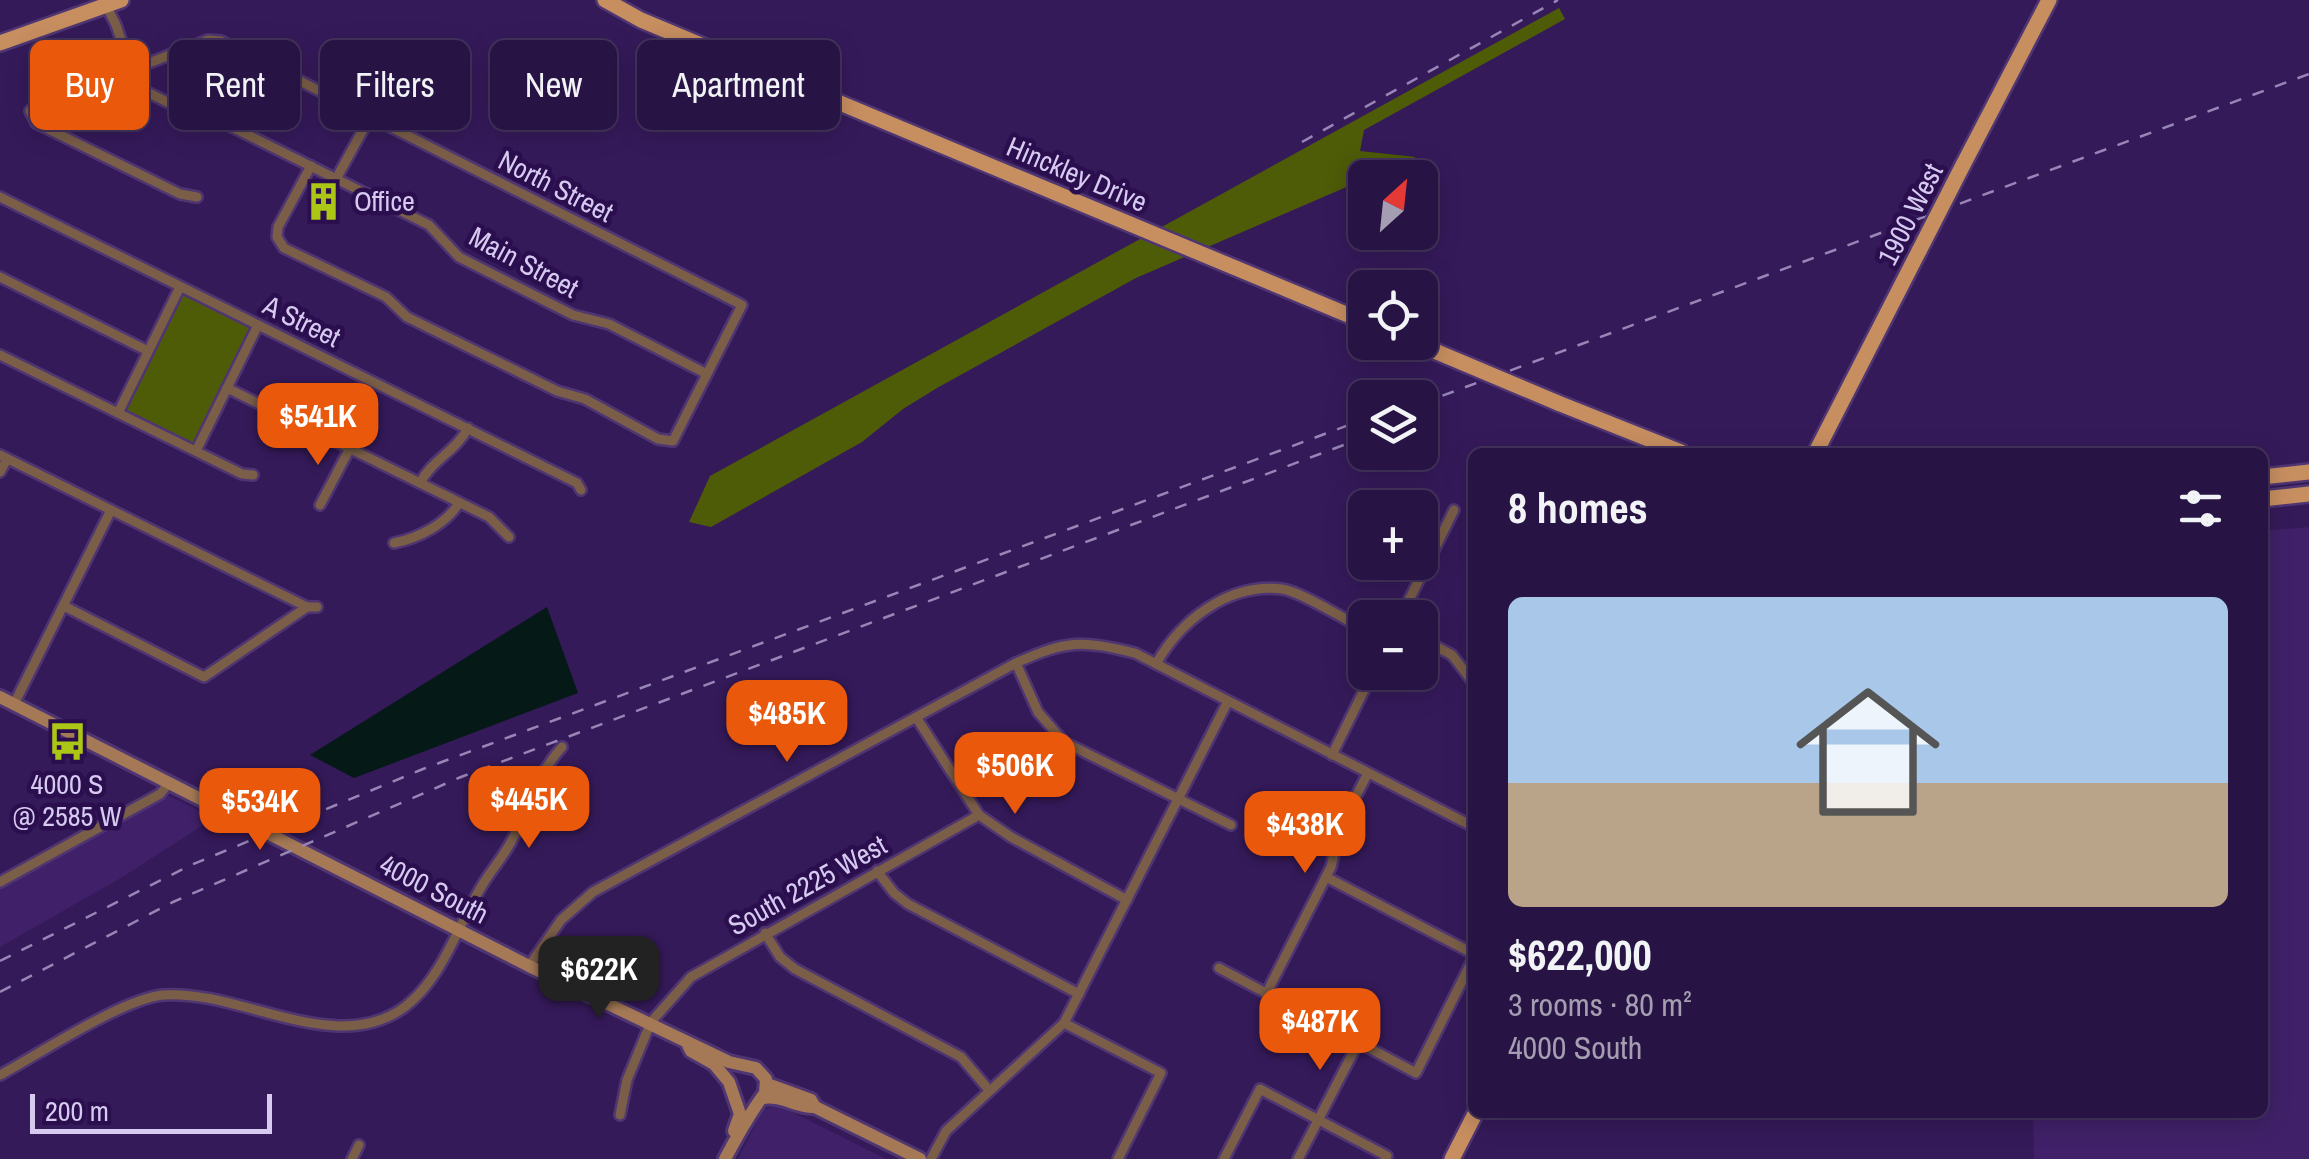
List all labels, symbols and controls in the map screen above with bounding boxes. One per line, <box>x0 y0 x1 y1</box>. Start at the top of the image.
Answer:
chip: Buy <box>30 40 149 130</box>
chip: Rent <box>169 40 300 130</box>
chip: Filters <box>320 40 470 130</box>
chip: New <box>490 40 617 130</box>
chip: Apartment <box>637 40 840 130</box>
street label: Hinckley Drive <box>1001 127 1153 221</box>
street label: North Street <box>492 141 620 231</box>
street label: 1900 West <box>1868 157 1952 271</box>
north arrow <box>1348 160 1438 250</box>
map controls <box>1348 160 1438 690</box>
building icon: Office <box>303 180 345 222</box>
place label: Office <box>354 182 415 220</box>
street label: Main Street <box>463 217 585 307</box>
button: locate <box>1348 270 1438 360</box>
street label: A Street <box>256 286 347 356</box>
button: layers <box>1348 380 1438 470</box>
pin: $541K <box>248 383 388 468</box>
text: $541K <box>279 394 357 437</box>
text: 8 homes <box>1508 480 1648 536</box>
icon: filters <box>2173 481 2228 536</box>
button: + <box>1348 490 1438 580</box>
button: − <box>1348 600 1438 690</box>
icon: home <box>1778 662 1958 842</box>
pin: $485K <box>717 680 857 765</box>
text: $485K <box>748 691 826 734</box>
bus stop icon: 4000 S @ 2585 W <box>46 721 88 763</box>
pin: $506K <box>945 732 1085 817</box>
text: $506K <box>976 743 1054 786</box>
place label: 4000 S @ 2585 W <box>13 765 122 835</box>
pin: $445K <box>459 766 599 851</box>
pin: $534K <box>190 768 330 853</box>
text: $445K <box>490 777 568 820</box>
text: $534K <box>221 779 299 822</box>
pin: $438K <box>1235 791 1375 876</box>
text: $438K <box>1266 802 1344 845</box>
street label: South 2225 West <box>721 826 893 944</box>
street label: 4000 South <box>373 845 495 933</box>
text: $622,000 <box>1508 927 1652 983</box>
pin: $622K <box>529 936 669 1021</box>
text: $622K <box>560 947 638 990</box>
text: 3 rooms · 80 m² <box>1508 983 1692 1026</box>
pin: $487K <box>1250 988 1390 1073</box>
text: $487K <box>1281 999 1359 1042</box>
text: 4000 South <box>1508 1026 1642 1069</box>
scale bar <box>30 1089 272 1134</box>
text: 200 m <box>45 1092 109 1130</box>

